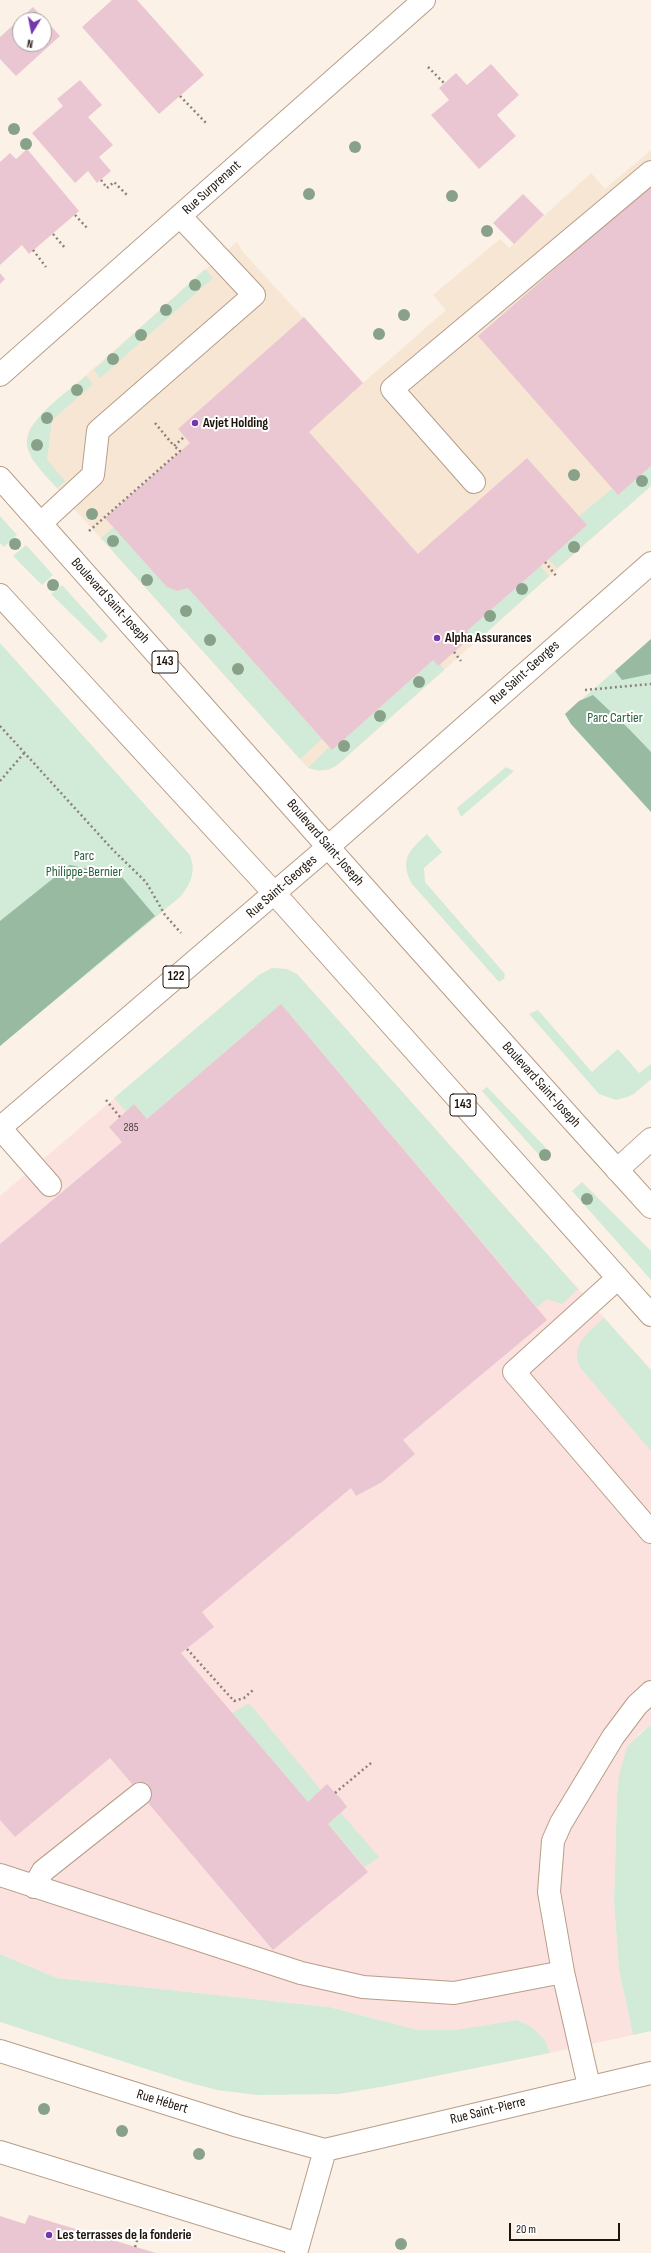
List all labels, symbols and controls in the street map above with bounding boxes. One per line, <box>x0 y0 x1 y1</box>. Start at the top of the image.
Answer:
north arrow <box>12 12 52 52</box>
text: N <box>26 36 34 50</box>
street label: Rue Surprenant <box>179 157 245 219</box>
place label: Avjet Holding <box>203 415 268 431</box>
marker: Avjet Holding <box>190 418 200 428</box>
street label: Boulevard Saint-Joseph <box>67 555 153 647</box>
place label: Alpha Assurances <box>445 630 532 646</box>
marker: Alpha Assurances <box>432 633 442 643</box>
street label: Rue Saint-Georges <box>487 637 563 709</box>
road number: 143 <box>152 651 178 673</box>
park label: Parc Cartier <box>587 710 643 726</box>
street label: Boulevard Saint-Joseph <box>283 796 367 890</box>
park label: Parc Philippe-Bernier <box>46 848 122 880</box>
street label: Rue Saint-Georges <box>243 852 321 922</box>
road number: 122 <box>163 966 189 988</box>
street label: Boulevard Saint-Joseph <box>498 1039 584 1131</box>
road number: 143 <box>450 1094 476 1116</box>
house number: 285 <box>123 1121 139 1135</box>
street label: Rue Hébert <box>134 2086 190 2118</box>
street label: Rue Saint-Pierre <box>448 2094 528 2128</box>
scale bar <box>511 2215 622 2241</box>
text: 20 m <box>516 2222 536 2237</box>
place label: Les terrasses de la fonderie <box>57 2227 192 2243</box>
marker: Les terrasses de la fonderie <box>44 2230 54 2240</box>

